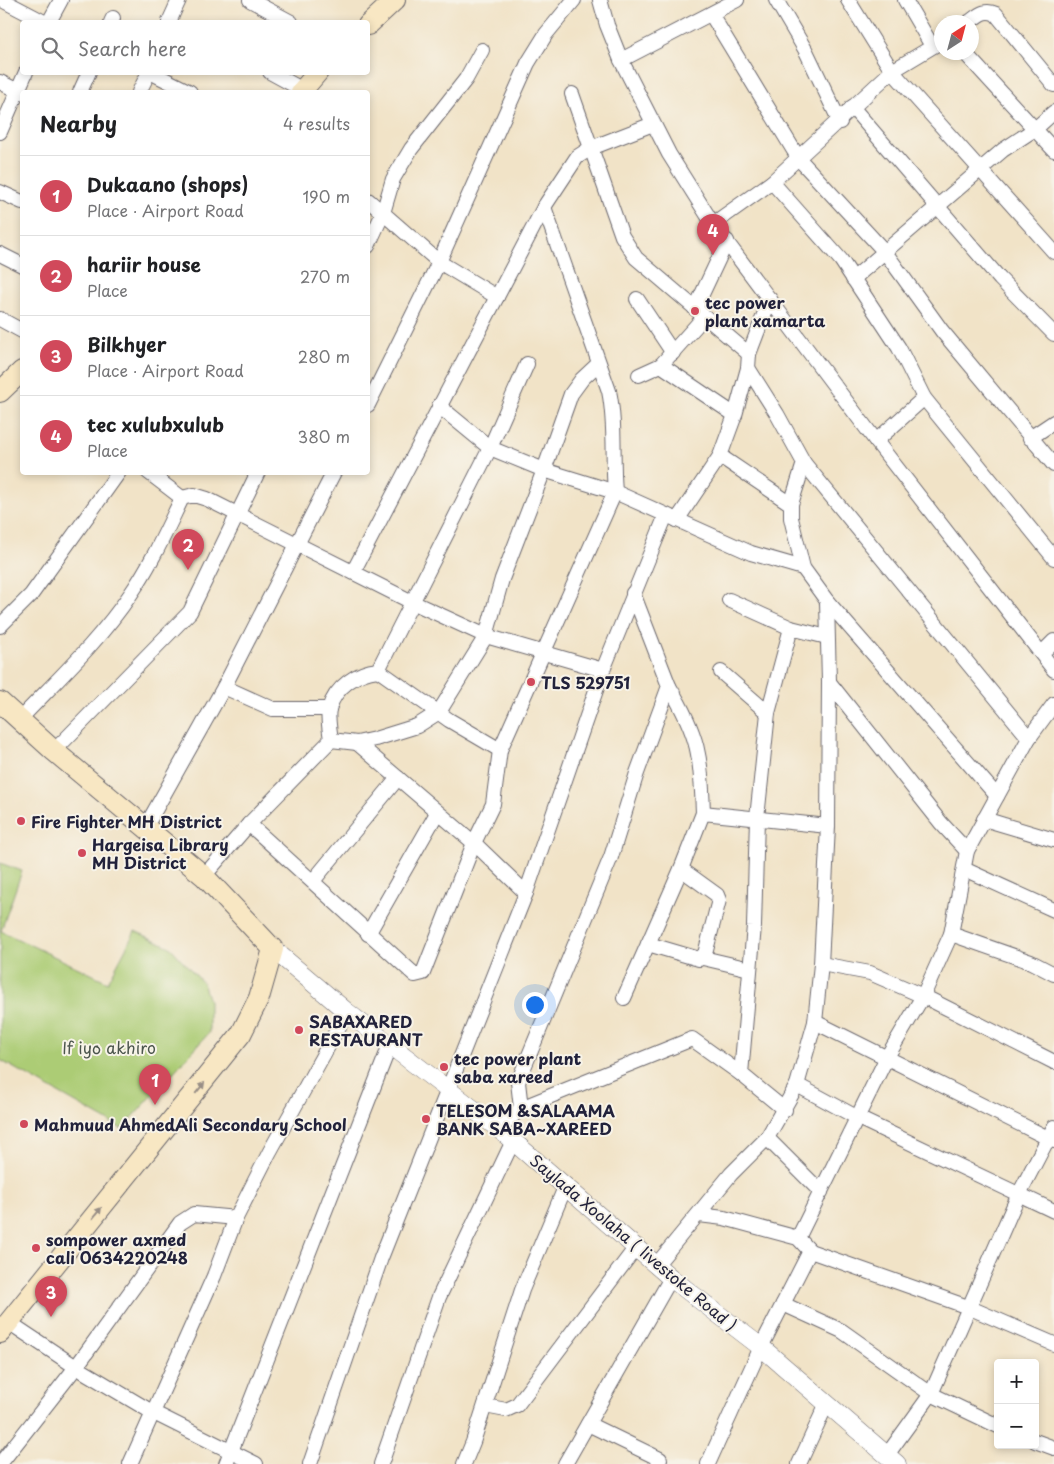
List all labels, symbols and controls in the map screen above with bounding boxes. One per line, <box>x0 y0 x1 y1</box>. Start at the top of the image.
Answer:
north arrow <box>934 15 979 60</box>
search box <box>20 20 370 75</box>
icon: search <box>38 34 66 62</box>
text: Search here <box>78 34 187 62</box>
text: Nearby <box>40 107 117 139</box>
text: 4 results <box>283 111 350 135</box>
text: Dukaano (shops) <box>87 170 248 198</box>
text: 1 <box>52 184 60 208</box>
text: 190 m <box>302 184 350 208</box>
text: Place · Airport Road <box>87 198 244 222</box>
pin: 4 <box>697 214 729 255</box>
text: hariir house <box>87 250 201 278</box>
text: 2 <box>50 264 62 288</box>
text: 270 m <box>300 264 350 288</box>
text: Place <box>87 278 128 302</box>
place label: tec power plant xamarta <box>705 290 825 332</box>
marker: tec power plant xamarta <box>689 305 701 317</box>
text: Bilkhyer <box>87 330 166 358</box>
text: 3 <box>51 344 61 368</box>
text: 280 m <box>298 344 350 368</box>
text: Place · Airport Road <box>87 358 244 382</box>
text: tec xulubxulub <box>87 410 224 438</box>
text: 4 <box>51 424 61 448</box>
text: 380 m <box>298 424 350 448</box>
text: Place <box>87 438 128 462</box>
pin: 2 <box>172 529 204 570</box>
place label: TLS 529751 <box>541 670 630 694</box>
marker: TLS 529751 <box>525 676 537 688</box>
place label: Fire Fighter MH District <box>31 809 223 833</box>
marker: Fire Fighter MH District <box>15 815 27 827</box>
place label: Hargeisa Library MH District <box>92 832 229 874</box>
marker: Hargeisa Library MH District <box>76 847 88 859</box>
your location <box>522 992 548 1018</box>
place label: SABAXARED RESTAURANT <box>309 1009 423 1051</box>
marker: SABAXARED RESTAURANT <box>293 1024 305 1036</box>
park label: If iyo akhiro <box>62 1035 156 1059</box>
place label: tec power plant saba xareed <box>454 1046 582 1088</box>
marker: tec power plant saba xareed <box>438 1061 450 1073</box>
pin: 1 <box>139 1064 171 1105</box>
one-way arrow <box>194 1081 205 1094</box>
place label: TELESOM &SALAAMA BANK SABA~XAREED <box>436 1098 616 1140</box>
place label: Mahmuud AhmedAli Secondary School <box>34 1112 347 1136</box>
marker: TELESOM &SALAAMA BANK SABA~XAREED <box>420 1113 432 1125</box>
marker: Mahmuud AhmedAli Secondary School <box>18 1118 30 1130</box>
street label: Saylada Xoolaha ( livestoke Road ) <box>525 1148 743 1336</box>
one-way arrow <box>91 1207 102 1220</box>
place label: sompower axmed cali 0634220248 <box>46 1227 188 1269</box>
marker: sompower axmed cali 0634220248 <box>30 1242 42 1254</box>
pin: 3 <box>35 1276 67 1317</box>
map controls <box>994 1359 1039 1449</box>
button: + <box>994 1359 1039 1404</box>
button: − <box>994 1404 1039 1449</box>

